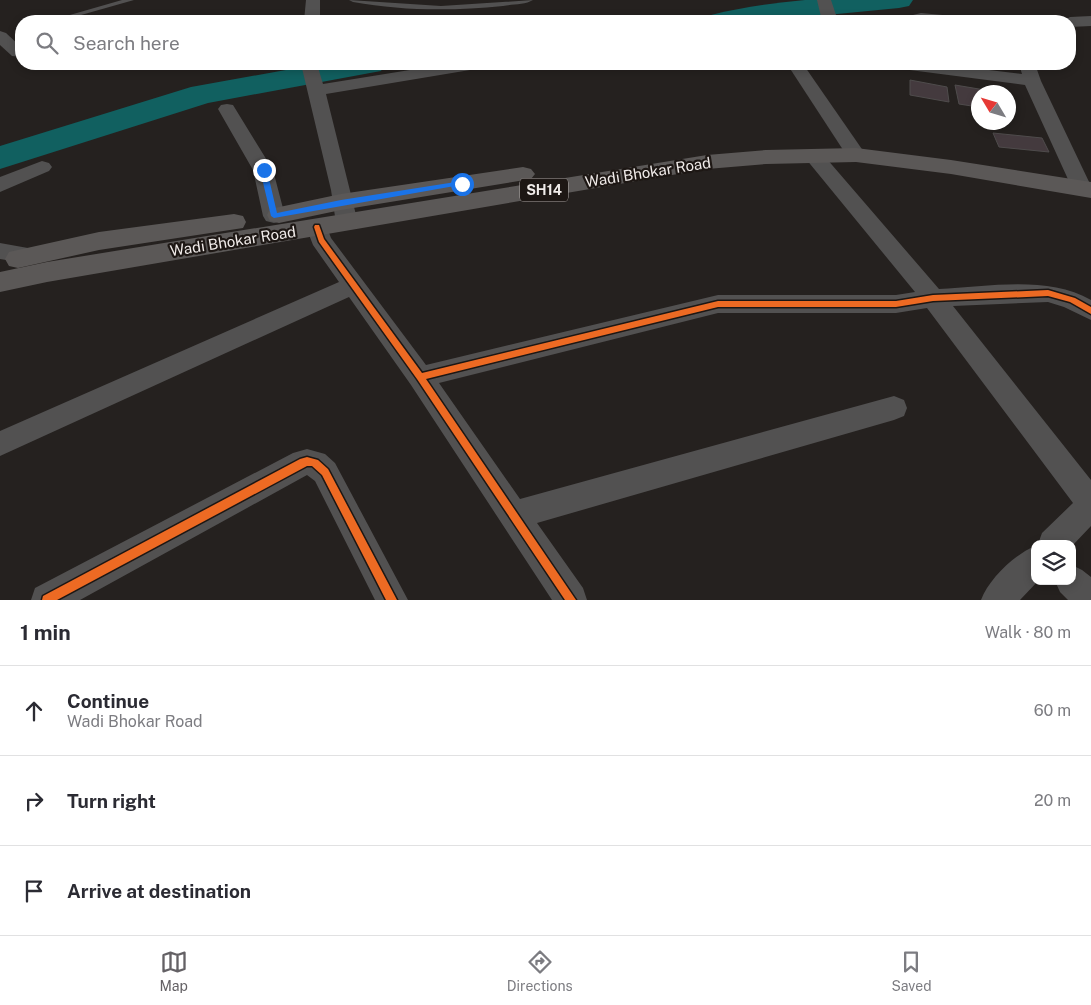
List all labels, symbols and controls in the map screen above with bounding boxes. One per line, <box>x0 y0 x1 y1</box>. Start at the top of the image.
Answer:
search box <box>15 15 1076 70</box>
icon: search <box>33 29 61 57</box>
text: Search here <box>73 32 180 54</box>
north arrow <box>971 85 1016 130</box>
street label: Wadi Bhokar Road <box>584 154 712 190</box>
route end <box>253 159 276 182</box>
route start <box>451 173 474 196</box>
road number: SH14 <box>520 178 568 202</box>
street label: Wadi Bhokar Road <box>169 223 297 259</box>
map controls <box>1031 540 1076 585</box>
button: layers <box>1031 540 1076 585</box>
text: 1 min <box>20 620 71 645</box>
text: Walk · 80 m <box>985 623 1071 642</box>
text: Continue <box>67 690 149 712</box>
icon: ahead <box>20 697 48 725</box>
text: 60 m <box>1034 701 1071 720</box>
text: Wadi Bhokar Road <box>67 712 203 731</box>
icon: right <box>20 787 48 815</box>
text: Turn right <box>67 790 156 812</box>
text: 20 m <box>1034 791 1071 810</box>
icon: arrive <box>20 877 48 905</box>
text: Arrive at destination <box>67 880 251 902</box>
tab: Map <box>159 948 188 994</box>
tab: Directions <box>507 948 573 994</box>
tab: Saved <box>891 948 932 994</box>

